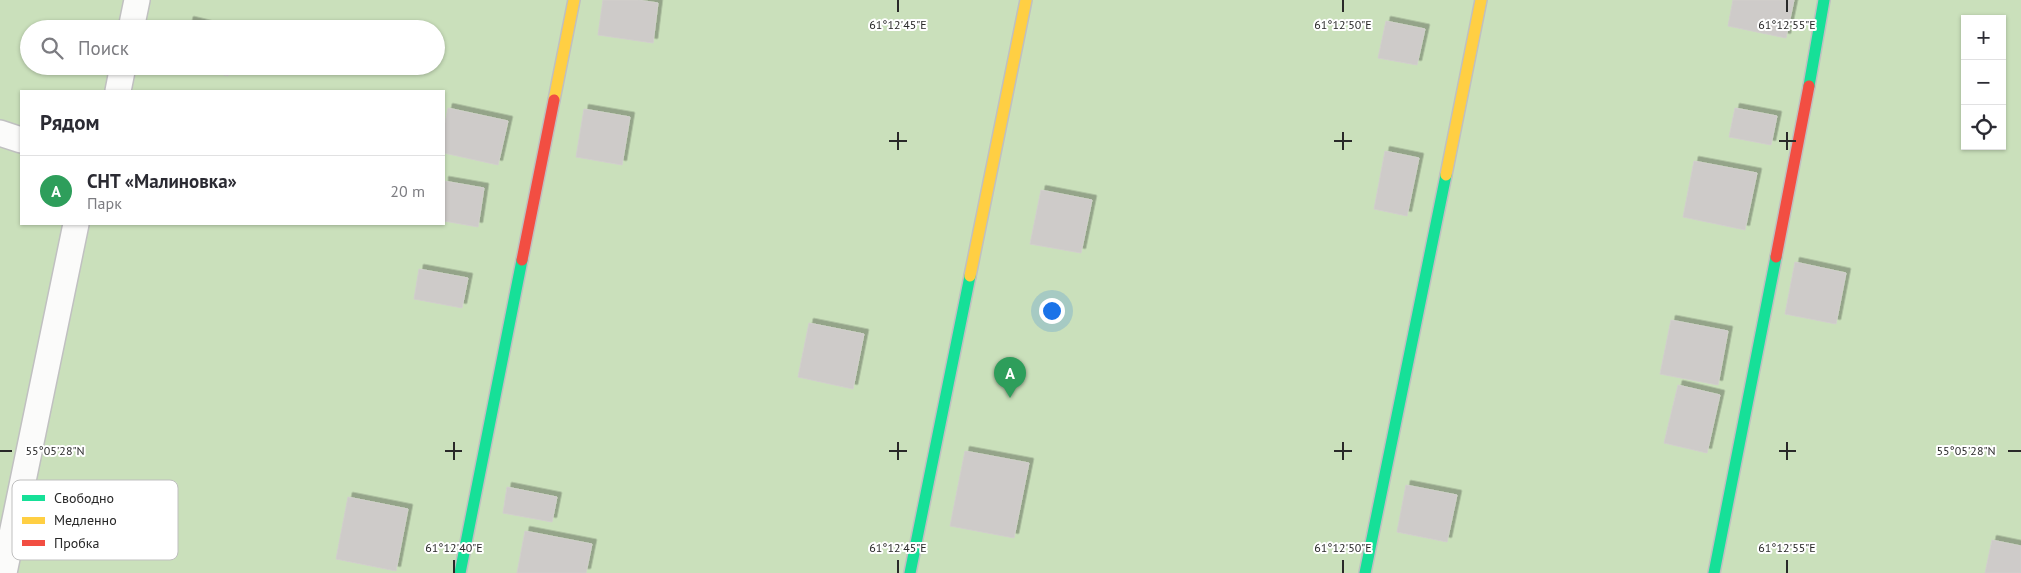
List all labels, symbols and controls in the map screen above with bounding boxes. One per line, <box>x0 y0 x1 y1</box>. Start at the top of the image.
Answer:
map controls <box>1961 15 2006 150</box>
button: + <box>1961 15 2006 60</box>
text: 61°12'45"E <box>869 17 927 32</box>
text: 61°12'50"E <box>1314 17 1372 32</box>
text: 61°12'55"E <box>1758 17 1816 32</box>
search box <box>20 20 445 75</box>
icon: search <box>38 34 66 62</box>
text: Поиск <box>78 36 129 60</box>
button: − <box>1961 60 2006 105</box>
button: locate <box>1961 105 2006 150</box>
text: Рядом <box>40 109 99 136</box>
text: СНТ «Малиновка» <box>87 169 237 193</box>
text: A <box>51 181 61 201</box>
text: 20 m <box>390 181 425 201</box>
text: Парк <box>87 193 122 213</box>
your location <box>1039 298 1065 324</box>
pin: A <box>994 357 1026 398</box>
text: 55°05'28"N <box>25 443 85 458</box>
text: 55°05'28"N <box>1936 443 1996 458</box>
legend <box>12 480 178 560</box>
text: Свободно <box>54 489 114 507</box>
text: Медленно <box>54 511 117 529</box>
text: Пробка <box>54 534 99 552</box>
text: 61°12'40"E <box>425 540 483 555</box>
text: 61°12'45"E <box>869 540 927 555</box>
text: 61°12'50"E <box>1314 540 1372 555</box>
text: 61°12'55"E <box>1758 540 1816 555</box>

